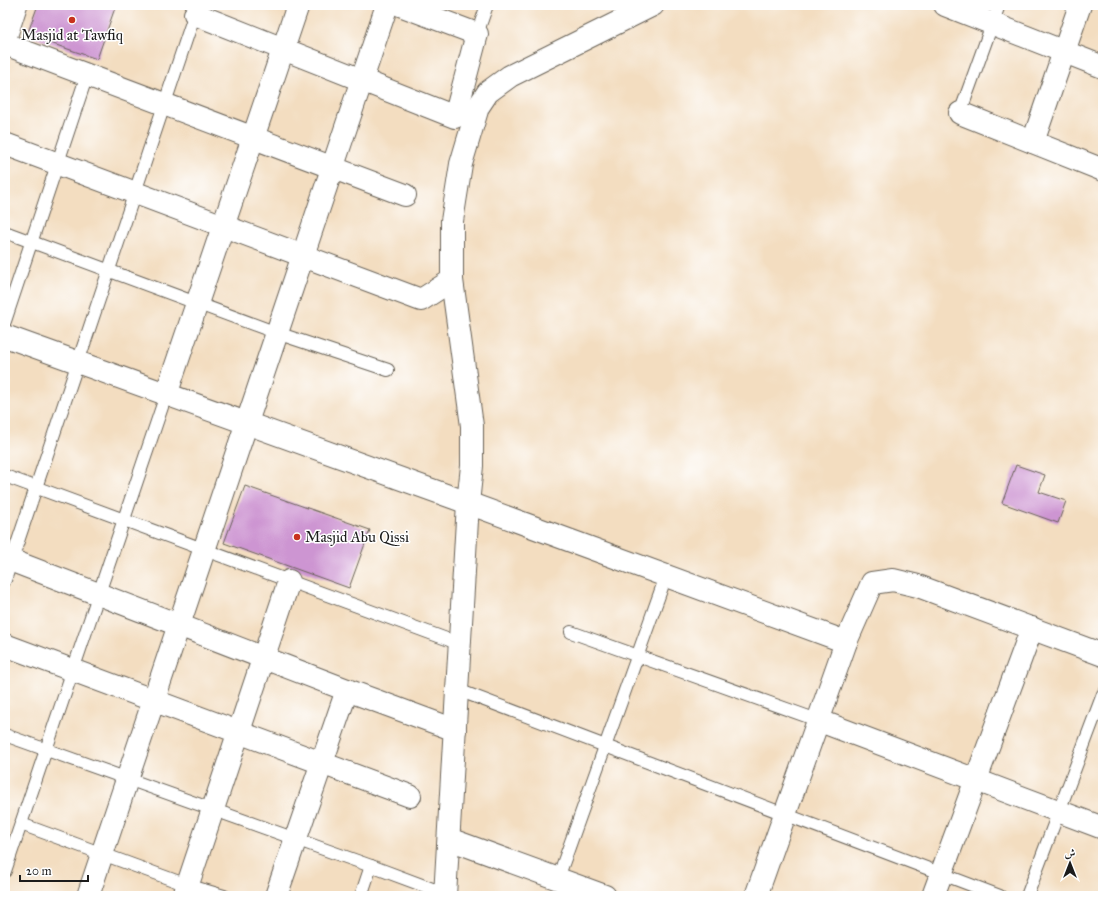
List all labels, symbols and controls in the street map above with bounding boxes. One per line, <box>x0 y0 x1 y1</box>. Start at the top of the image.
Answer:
marker: Masjid at Tawfiq <box>67 15 77 25</box>
place label: Masjid at Tawfiq <box>21 26 124 45</box>
place label: Masjid Abu Qissi <box>305 528 409 546</box>
marker: Masjid Abu Qissi <box>292 532 302 542</box>
north arrow <box>1050 843 1090 883</box>
text: ش <box>1065 847 1076 860</box>
scale bar <box>20 857 88 883</box>
text: 20 m <box>26 864 52 878</box>

